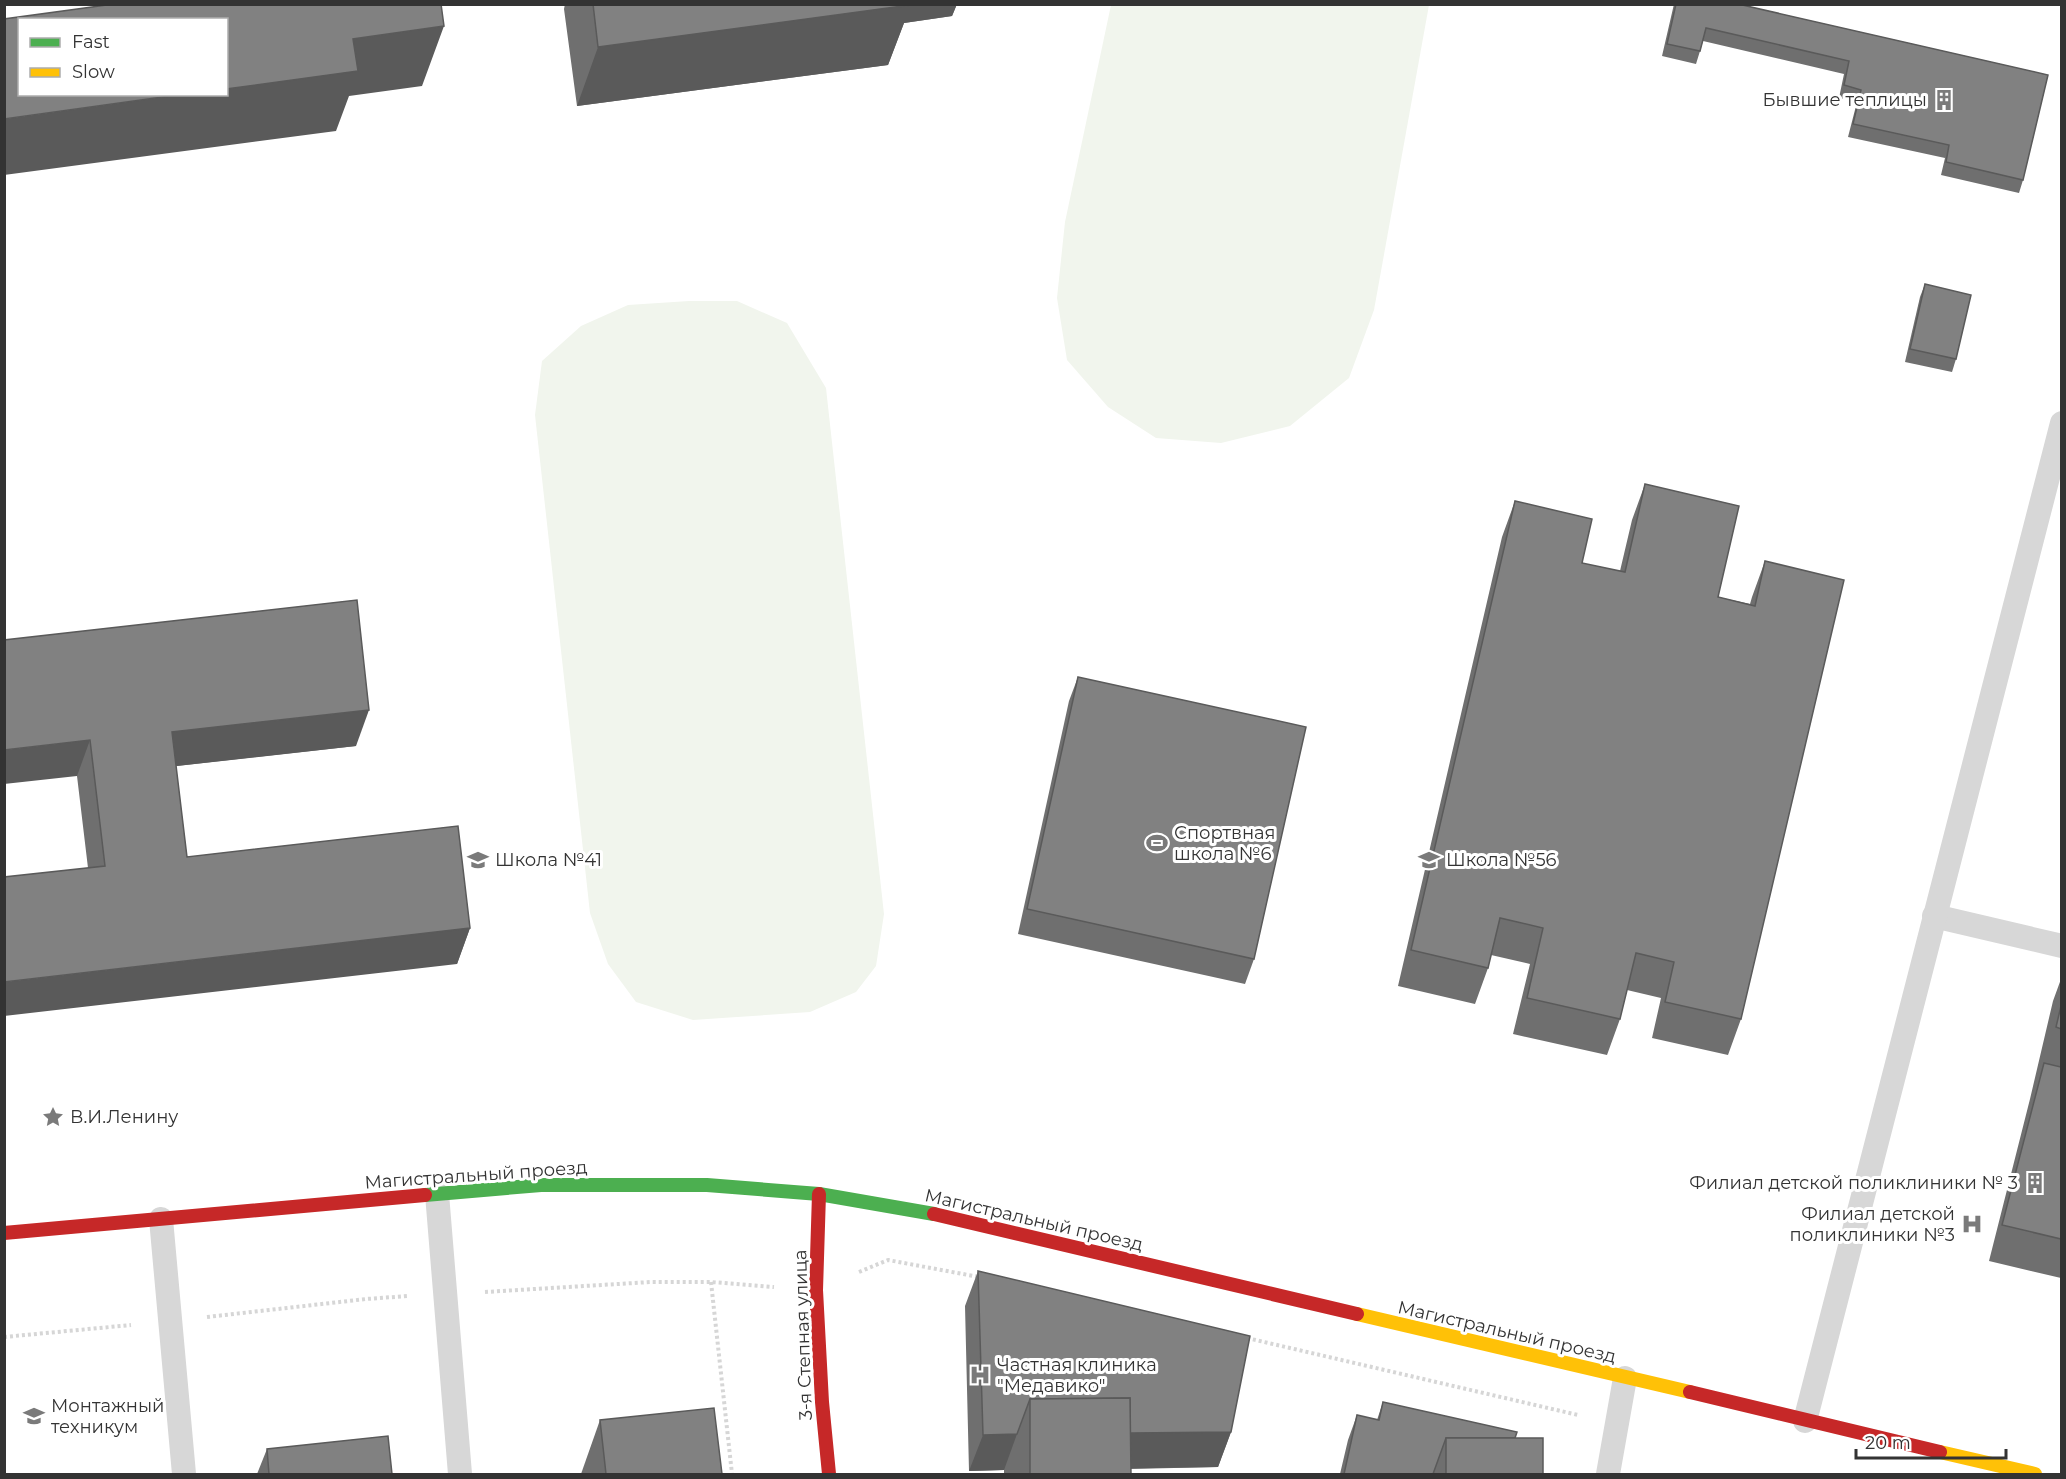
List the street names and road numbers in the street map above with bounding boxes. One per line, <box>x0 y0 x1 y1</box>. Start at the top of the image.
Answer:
street label: Магистральный проезд <box>364 1156 588 1194</box>
street label: Магистральный проезд <box>923 1184 1146 1256</box>
street label: 3-я Степная улица <box>789 1249 817 1421</box>
street label: Магистральный проезд <box>1396 1296 1619 1368</box>

